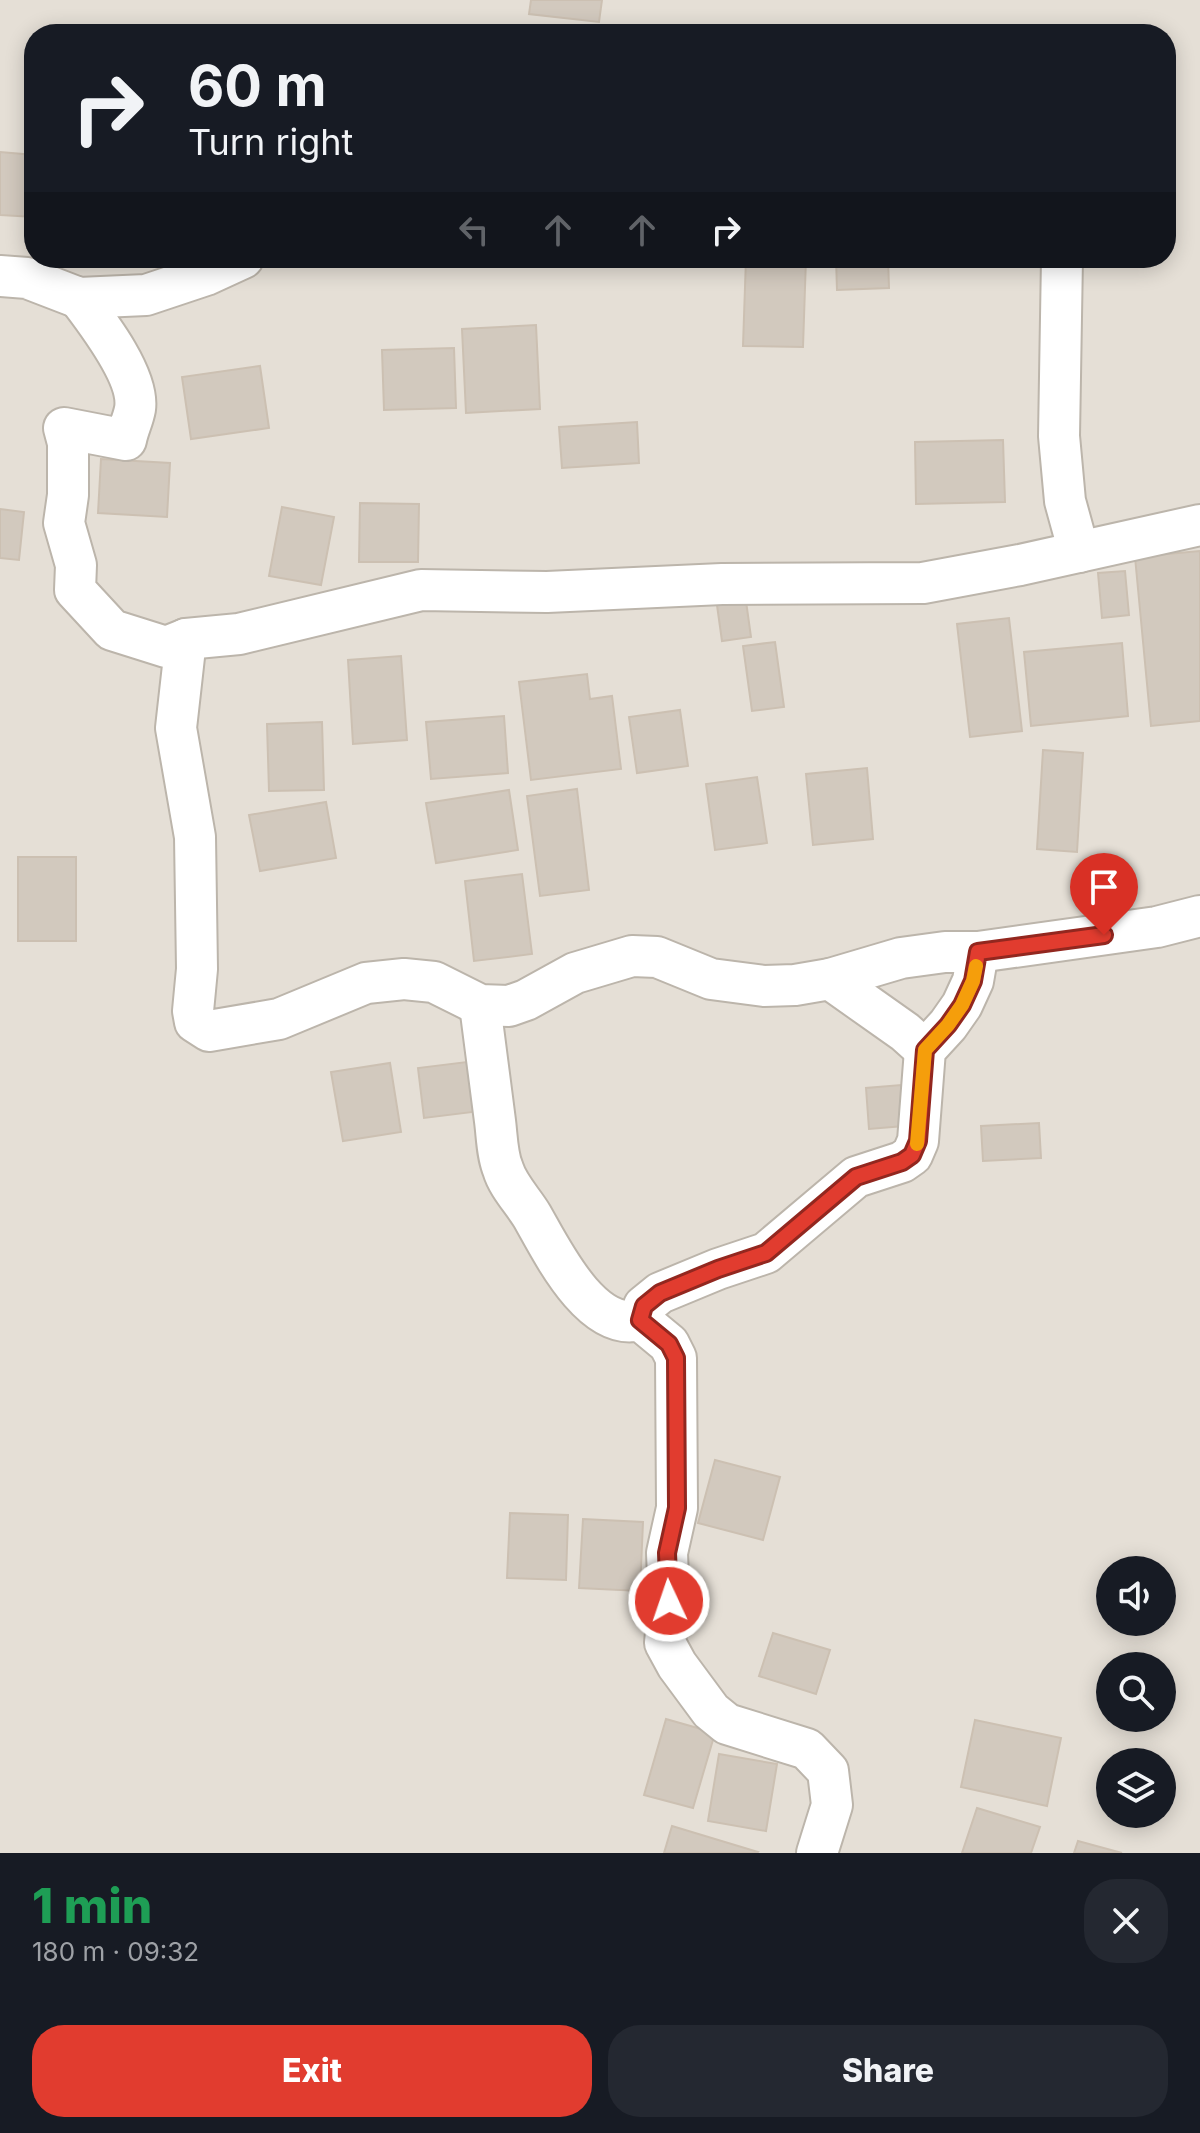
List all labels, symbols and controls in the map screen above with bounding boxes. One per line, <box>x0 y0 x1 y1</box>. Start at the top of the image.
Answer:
text: 60 m <box>188 52 327 120</box>
icon: right <box>56 56 160 160</box>
text: Turn right <box>188 120 353 164</box>
icon: left <box>452 208 496 252</box>
icon: ahead <box>536 208 580 252</box>
icon: ahead <box>620 208 664 252</box>
icon: right <box>704 208 748 252</box>
pin <box>1070 853 1138 935</box>
icon: arrive <box>1082 865 1126 909</box>
map controls <box>1096 1556 1176 1828</box>
button: sound <box>1096 1556 1176 1636</box>
position arrow <box>627 1559 711 1643</box>
button: search <box>1096 1652 1176 1732</box>
button: layers <box>1096 1748 1176 1828</box>
text: 1 min <box>32 1876 152 1935</box>
button: close <box>1084 1879 1168 1963</box>
text: 180 m · 09:32 <box>32 1936 199 1967</box>
button: Exit <box>32 2025 592 2117</box>
button: Share <box>608 2025 1168 2117</box>

